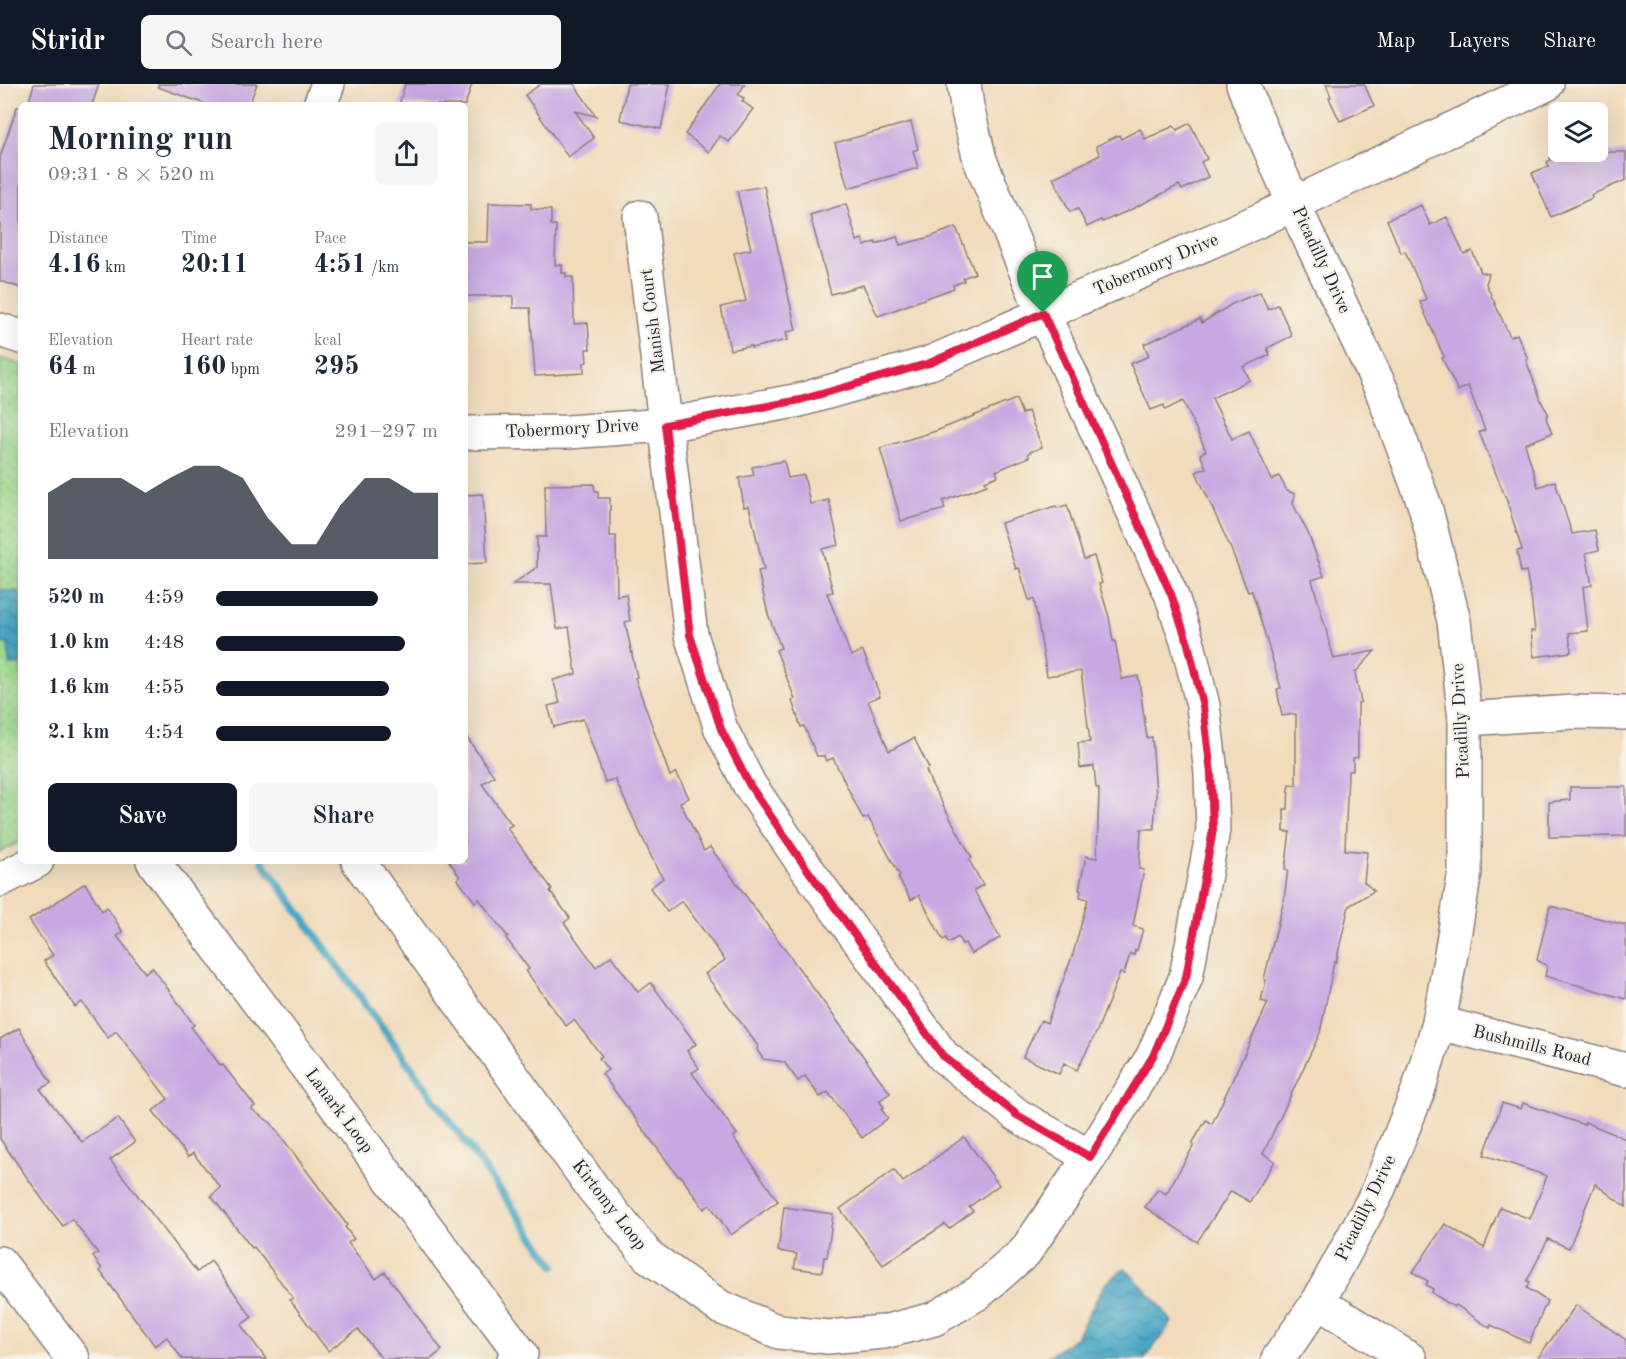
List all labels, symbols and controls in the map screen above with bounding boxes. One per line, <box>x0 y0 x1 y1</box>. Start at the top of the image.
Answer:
search box <box>141 15 561 69</box>
icon: search <box>162 26 195 59</box>
text: Stridr <box>30 28 105 56</box>
text: Search here <box>210 31 323 53</box>
text: Map <box>1376 31 1415 52</box>
text: Layers <box>1448 31 1510 52</box>
text: Share <box>1543 31 1596 52</box>
map controls <box>1548 102 1608 162</box>
button: layers <box>1548 102 1608 162</box>
button: share <box>375 122 438 185</box>
text: Morning run <box>48 124 233 157</box>
text: 09:31 · 8 × 520 m <box>48 165 215 185</box>
street label: Picadilly Drive <box>1288 204 1354 316</box>
text: Distance <box>48 231 108 247</box>
text: Time <box>181 231 217 247</box>
text: Pace <box>314 231 346 247</box>
street label: Tobermory Drive <box>1091 231 1221 299</box>
pin <box>1017 251 1068 313</box>
text: 4.16 <box>48 252 101 278</box>
text: 20:11 <box>181 252 249 278</box>
text: 4:51 <box>314 252 367 278</box>
text: km <box>101 260 126 276</box>
text: /km <box>367 260 399 276</box>
icon: arrive <box>1026 260 1059 293</box>
street label: Manish Court <box>638 268 668 374</box>
text: Elevation <box>48 333 113 349</box>
text: Heart rate <box>181 333 253 349</box>
text: kcal <box>314 333 342 349</box>
text: 64 <box>48 354 78 380</box>
text: 160 <box>181 354 226 380</box>
text: 295 <box>314 354 359 380</box>
text: m <box>78 362 95 378</box>
text: bpm <box>226 362 260 378</box>
street label: Tobermory Drive <box>505 417 639 441</box>
text: Elevation <box>48 422 129 442</box>
text: 291–297 m <box>335 422 438 442</box>
text: 520 m <box>48 588 104 608</box>
text: 4:59 <box>144 588 184 608</box>
text: 1.0 km <box>48 633 110 653</box>
text: 4:48 <box>144 633 184 653</box>
street label: Picadilly Drive <box>1449 663 1473 779</box>
text: 1.6 km <box>48 678 110 698</box>
text: 4:55 <box>144 678 184 698</box>
text: 2.1 km <box>48 723 110 743</box>
text: 4:54 <box>144 723 184 743</box>
button: Save <box>48 783 237 852</box>
button: Share <box>249 783 438 852</box>
street label: Bushmills Road <box>1471 1023 1593 1069</box>
street label: Lanark Loop <box>302 1065 376 1157</box>
street label: Picadilly Drive <box>1333 1152 1399 1264</box>
street label: Kirtomy Loop <box>568 1156 650 1254</box>

